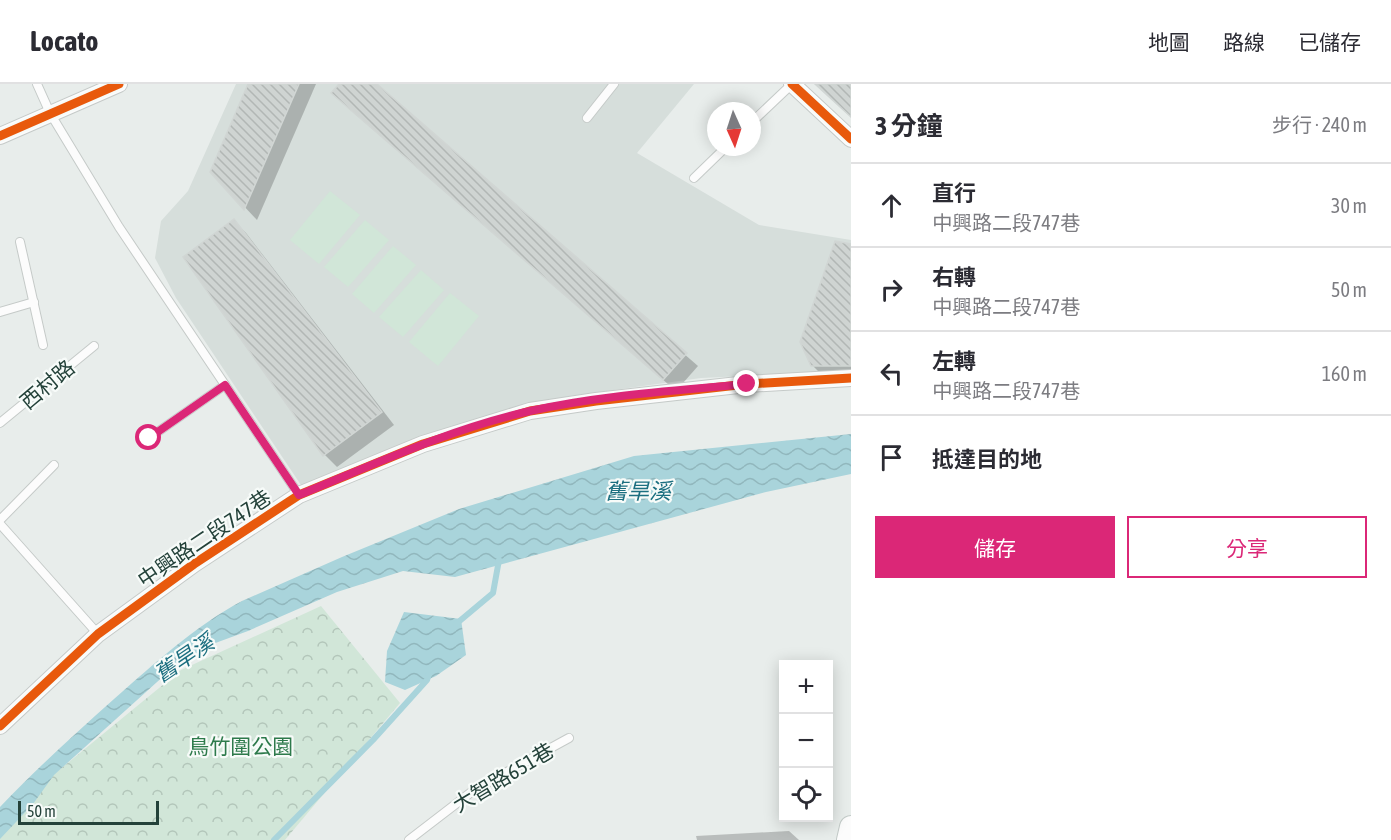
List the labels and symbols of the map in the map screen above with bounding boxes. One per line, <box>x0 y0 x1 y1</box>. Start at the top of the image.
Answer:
north arrow <box>707 102 761 156</box>
street label: 西村路 <box>15 355 79 413</box>
route end <box>733 370 759 396</box>
route start <box>135 424 161 450</box>
water label: 舊旱溪 <box>605 478 674 504</box>
street label: 中興路二段747巷 <box>133 485 275 591</box>
water label: 舊旱溪 <box>149 627 221 687</box>
park label: 鳥竹圍公園 <box>189 734 294 758</box>
street label: 大智路651巷 <box>448 737 558 817</box>
scale bar <box>18 798 159 826</box>

